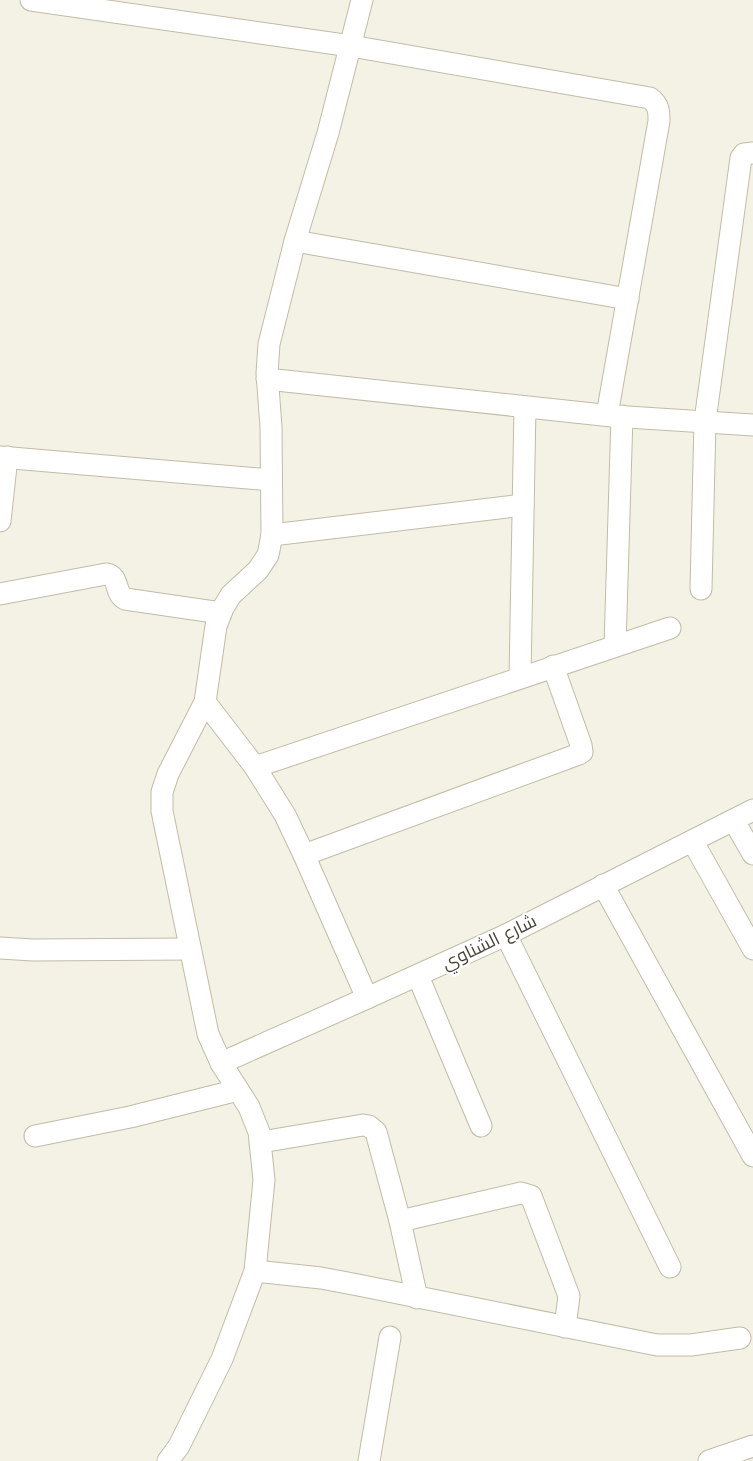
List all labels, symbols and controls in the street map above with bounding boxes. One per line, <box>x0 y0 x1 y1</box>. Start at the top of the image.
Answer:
street label: شارع الشناوي <box>438 910 541 977</box>

